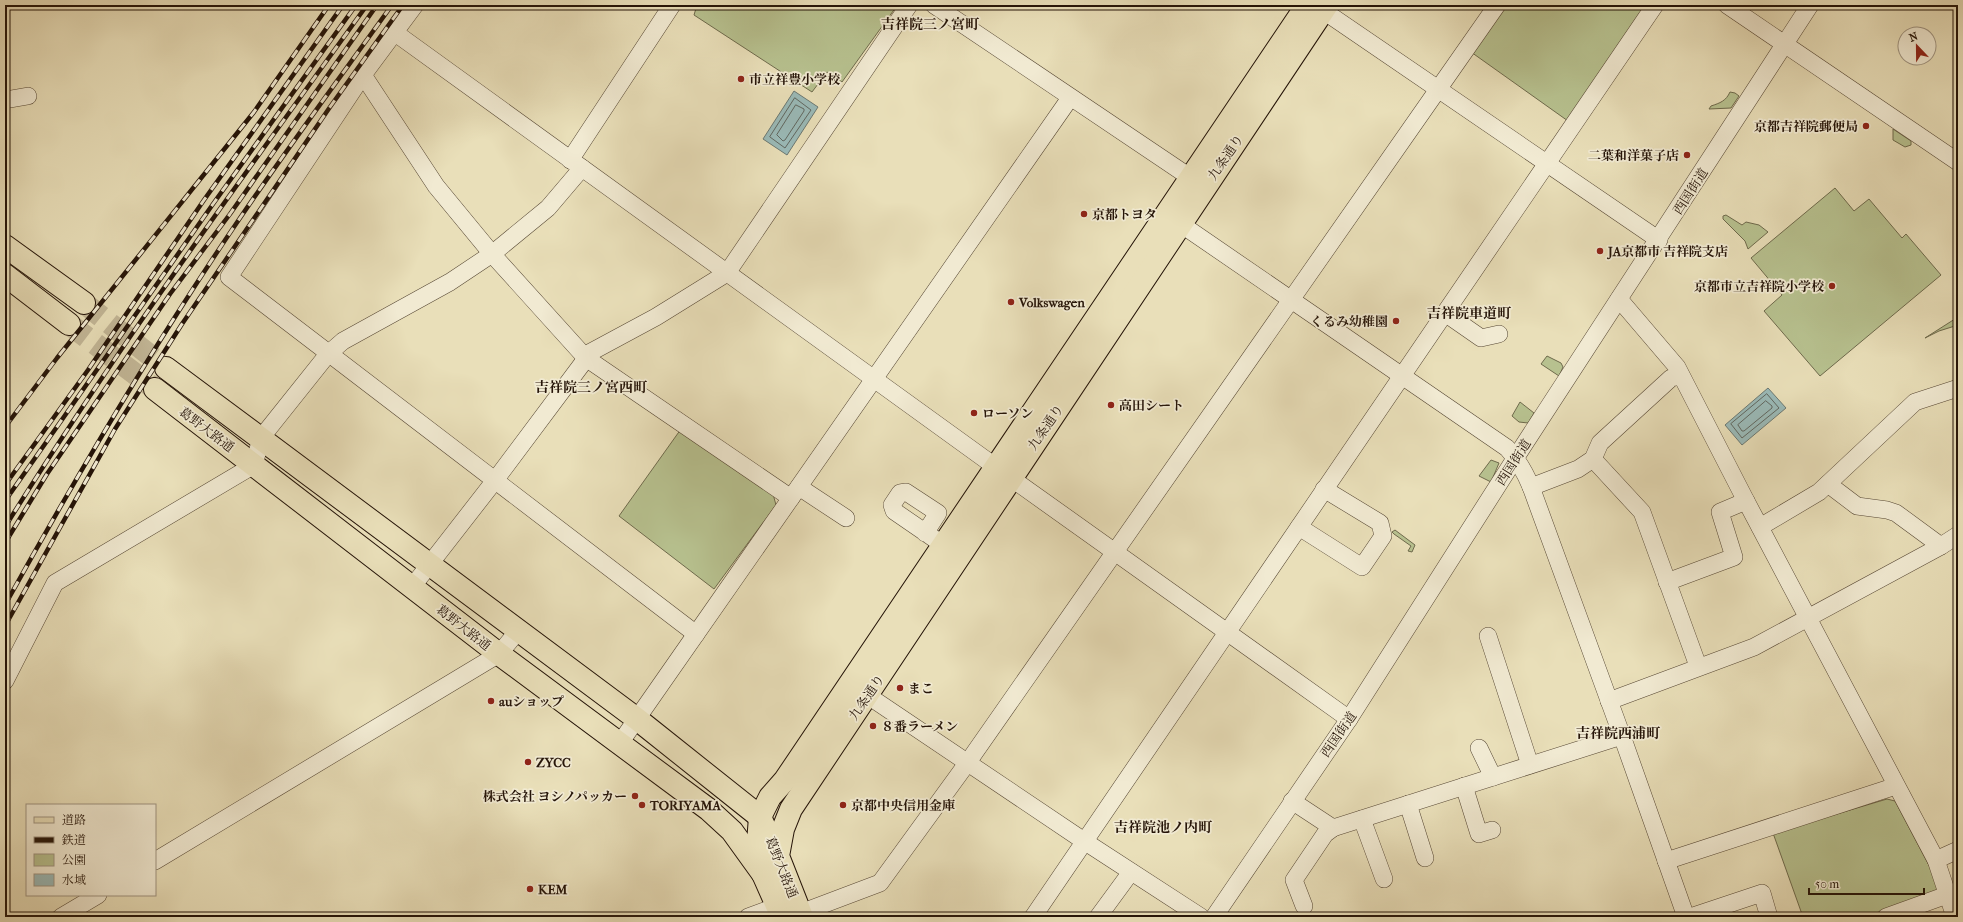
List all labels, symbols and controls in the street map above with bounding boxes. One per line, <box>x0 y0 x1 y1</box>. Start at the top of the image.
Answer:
district label: 吉祥院三ノ宮町 <box>881 16 980 33</box>
north arrow <box>1897 26 1937 66</box>
text: N <box>1907 29 1920 45</box>
place label: 市立祥豊小学校 <box>749 72 841 87</box>
marker: 市立祥豊小学校 <box>736 74 746 84</box>
place label: 京都吉祥院郵便局 <box>1754 119 1858 134</box>
marker: 京都吉祥院郵便局 <box>1861 121 1871 131</box>
street label: 九条通り <box>1205 132 1246 183</box>
place label: 二葉和洋菓子店 <box>1588 148 1679 163</box>
marker: 二葉和洋菓子店 <box>1682 150 1692 160</box>
street label: 西国街道 <box>1670 165 1711 217</box>
place label: 京都トヨタ <box>1092 207 1157 222</box>
marker: 京都トヨタ <box>1079 209 1089 219</box>
place label: JA京都市 吉祥院支店 <box>1606 244 1728 260</box>
marker: JA京都市 吉祥院支店 <box>1595 246 1605 256</box>
place label: 京都市立吉祥院小学校 <box>1694 279 1825 294</box>
marker: 京都市立吉祥院小学校 <box>1827 281 1837 291</box>
place label: Volkswagen <box>1018 295 1085 311</box>
marker: Volkswagen <box>1006 297 1016 307</box>
district label: 吉祥院車道町 <box>1427 305 1512 322</box>
place label: くるみ幼稚園 <box>1310 314 1388 329</box>
marker: くるみ幼稚園 <box>1391 316 1401 326</box>
district label: 吉祥院三ノ宮西町 <box>535 379 648 396</box>
place label: 高田シート <box>1119 398 1184 413</box>
marker: 高田シート <box>1106 400 1116 410</box>
street label: 九条通り <box>1025 402 1066 453</box>
street label: 葛野大路通 <box>176 404 237 455</box>
place label: ローソン <box>982 406 1033 421</box>
marker: ローソン <box>969 408 979 418</box>
street label: 西国街道 <box>1493 436 1534 488</box>
street label: 葛野大路通 <box>433 601 494 653</box>
street label: 九条通り <box>846 672 887 723</box>
place label: まこ <box>908 681 934 696</box>
marker: まこ <box>895 683 905 693</box>
place label: auショップ <box>499 694 564 709</box>
marker: auショップ <box>486 696 496 706</box>
street label: 西国街道 <box>1317 709 1359 760</box>
place label: ８番ラーメン <box>881 719 958 734</box>
marker: ８番ラーメン <box>868 721 878 731</box>
district label: 吉祥院西浦町 <box>1576 725 1661 742</box>
place label: ZYCC <box>536 755 571 770</box>
marker: ZYCC <box>523 757 533 767</box>
place label: 株式会社 ヨシノパッカー <box>483 789 627 804</box>
marker: 株式会社 ヨシノパッカー <box>630 791 640 801</box>
place label: TORIYAMA <box>649 798 721 813</box>
place label: 京都中央信用金庫 <box>851 798 955 813</box>
marker: TORIYAMA <box>637 800 647 810</box>
marker: 京都中央信用金庫 <box>838 800 848 810</box>
legend <box>26 804 156 896</box>
text: 道路 <box>62 813 86 827</box>
district label: 吉祥院池ノ内町 <box>1114 819 1213 836</box>
text: 鉄道 <box>61 833 86 847</box>
street label: 葛野大路通 <box>762 834 801 900</box>
text: 公園 <box>62 853 86 867</box>
scale bar <box>1809 870 1924 896</box>
text: 水域 <box>62 873 86 887</box>
text: 50 m <box>1815 877 1839 891</box>
place label: KEM <box>538 882 567 897</box>
marker: KEM <box>525 884 535 894</box>

